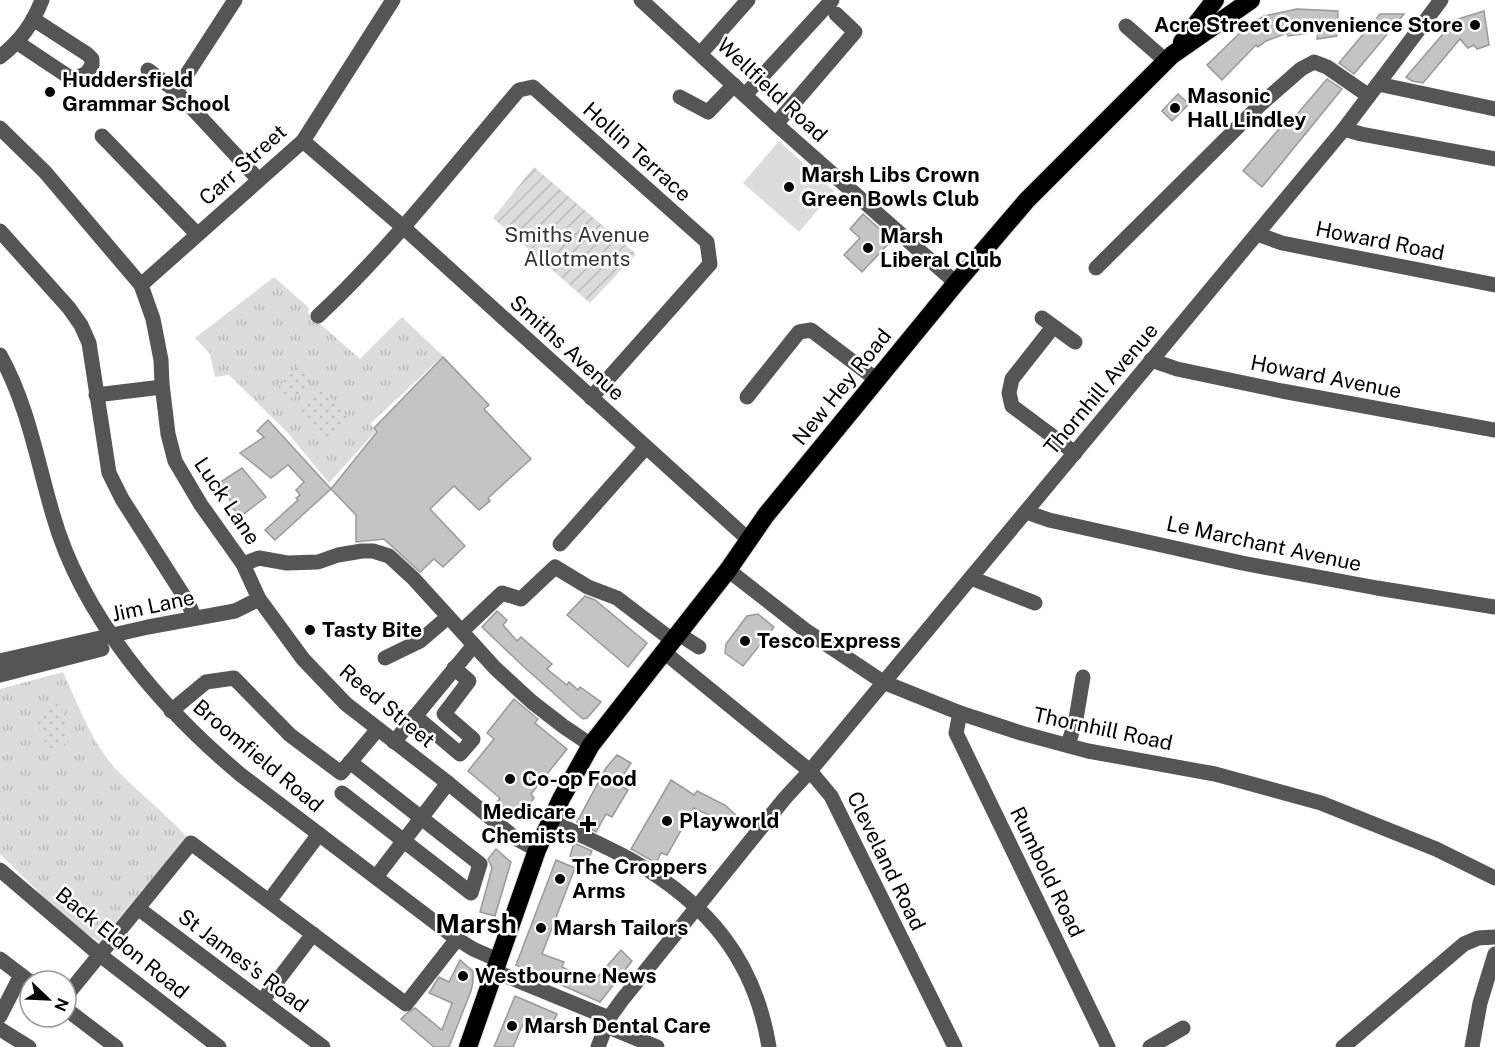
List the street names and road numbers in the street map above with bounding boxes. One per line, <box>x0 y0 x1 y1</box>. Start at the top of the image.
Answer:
street label: Wellfield Road <box>712 32 832 147</box>
street label: Hollin Terrace <box>578 97 696 207</box>
street label: Carr Street <box>194 119 291 210</box>
street label: Howard Road <box>1313 216 1447 265</box>
street label: Smiths Avenue <box>505 290 630 406</box>
street label: Thornhill Avenue <box>1038 318 1163 459</box>
street label: New Hey Road <box>787 323 896 450</box>
street label: Howard Avenue <box>1249 350 1404 403</box>
street label: Luck Lane <box>189 452 266 549</box>
street label: Le Marchant Avenue <box>1164 511 1364 576</box>
street label: Jim Lane <box>109 585 197 626</box>
street label: Reed Street <box>335 659 440 753</box>
street label: Broomfield Road <box>188 694 328 817</box>
street label: Thornhill Road <box>1031 702 1175 755</box>
street label: Cleveland Road <box>842 787 931 934</box>
street label: Rumbold Road <box>1005 802 1090 941</box>
street label: Back Eldon Road <box>51 881 194 1004</box>
street label: St James's Road <box>173 904 313 1018</box>

